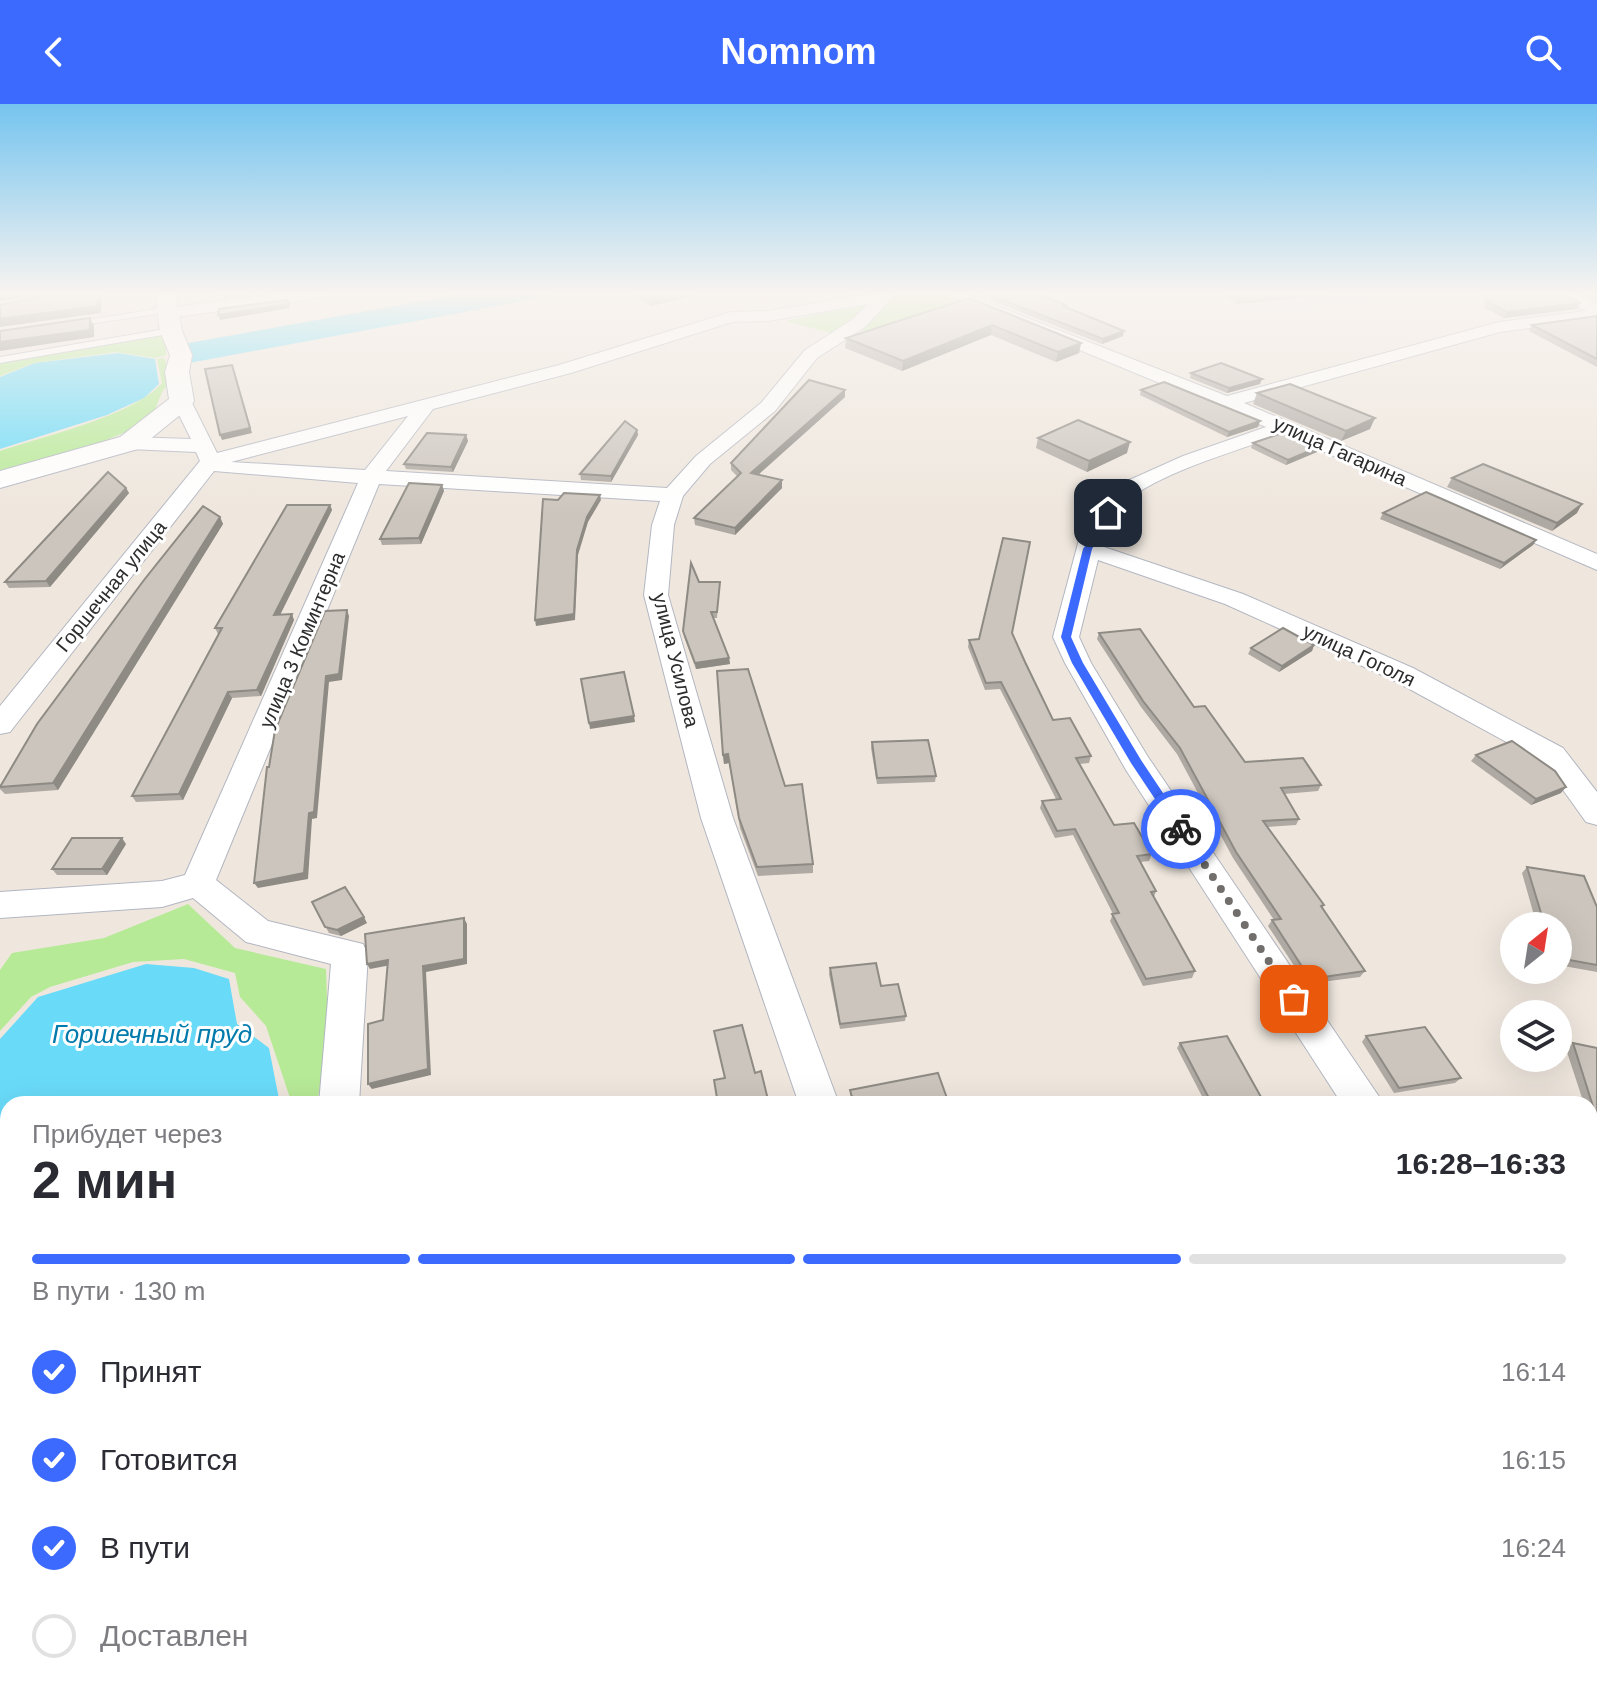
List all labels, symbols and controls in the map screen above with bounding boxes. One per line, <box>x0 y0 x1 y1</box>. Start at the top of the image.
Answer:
icon: back <box>32 30 76 74</box>
icon: search <box>1521 30 1565 74</box>
text: Nomnom <box>721 31 877 72</box>
street label: улица Гагарина <box>1270 412 1411 491</box>
pin <box>1074 479 1142 547</box>
icon: home <box>1086 491 1130 535</box>
street label: Горшечная улица <box>51 515 171 656</box>
street label: улица 3 Коминтерна <box>255 548 349 731</box>
street label: улица Усилова <box>649 591 704 730</box>
street label: улица Гоголя <box>1299 619 1419 691</box>
courier <box>1141 789 1221 869</box>
icon: bike <box>1159 807 1203 851</box>
north arrow <box>1500 912 1572 984</box>
map controls <box>1500 912 1572 1072</box>
pin <box>1260 965 1328 1033</box>
icon: bag <box>1272 977 1316 1021</box>
button: layers <box>1500 1000 1572 1072</box>
water label: Горшечный пруд <box>52 1019 252 1049</box>
text: Прибудет через <box>32 1119 222 1149</box>
text: 16:28–16:33 <box>1396 1147 1566 1180</box>
text: 2 мин <box>32 1151 177 1209</box>
text: В пути · 130 m <box>32 1276 205 1306</box>
icon: check <box>32 1350 76 1394</box>
text: Принят <box>100 1355 202 1388</box>
text: 16:14 <box>1501 1357 1566 1387</box>
icon: check <box>32 1438 76 1482</box>
text: Готовится <box>100 1443 238 1476</box>
text: 16:15 <box>1501 1445 1566 1475</box>
icon: check <box>32 1526 76 1570</box>
text: В пути <box>100 1531 190 1564</box>
text: 16:24 <box>1501 1533 1566 1563</box>
text: Доставлен <box>100 1619 248 1652</box>

